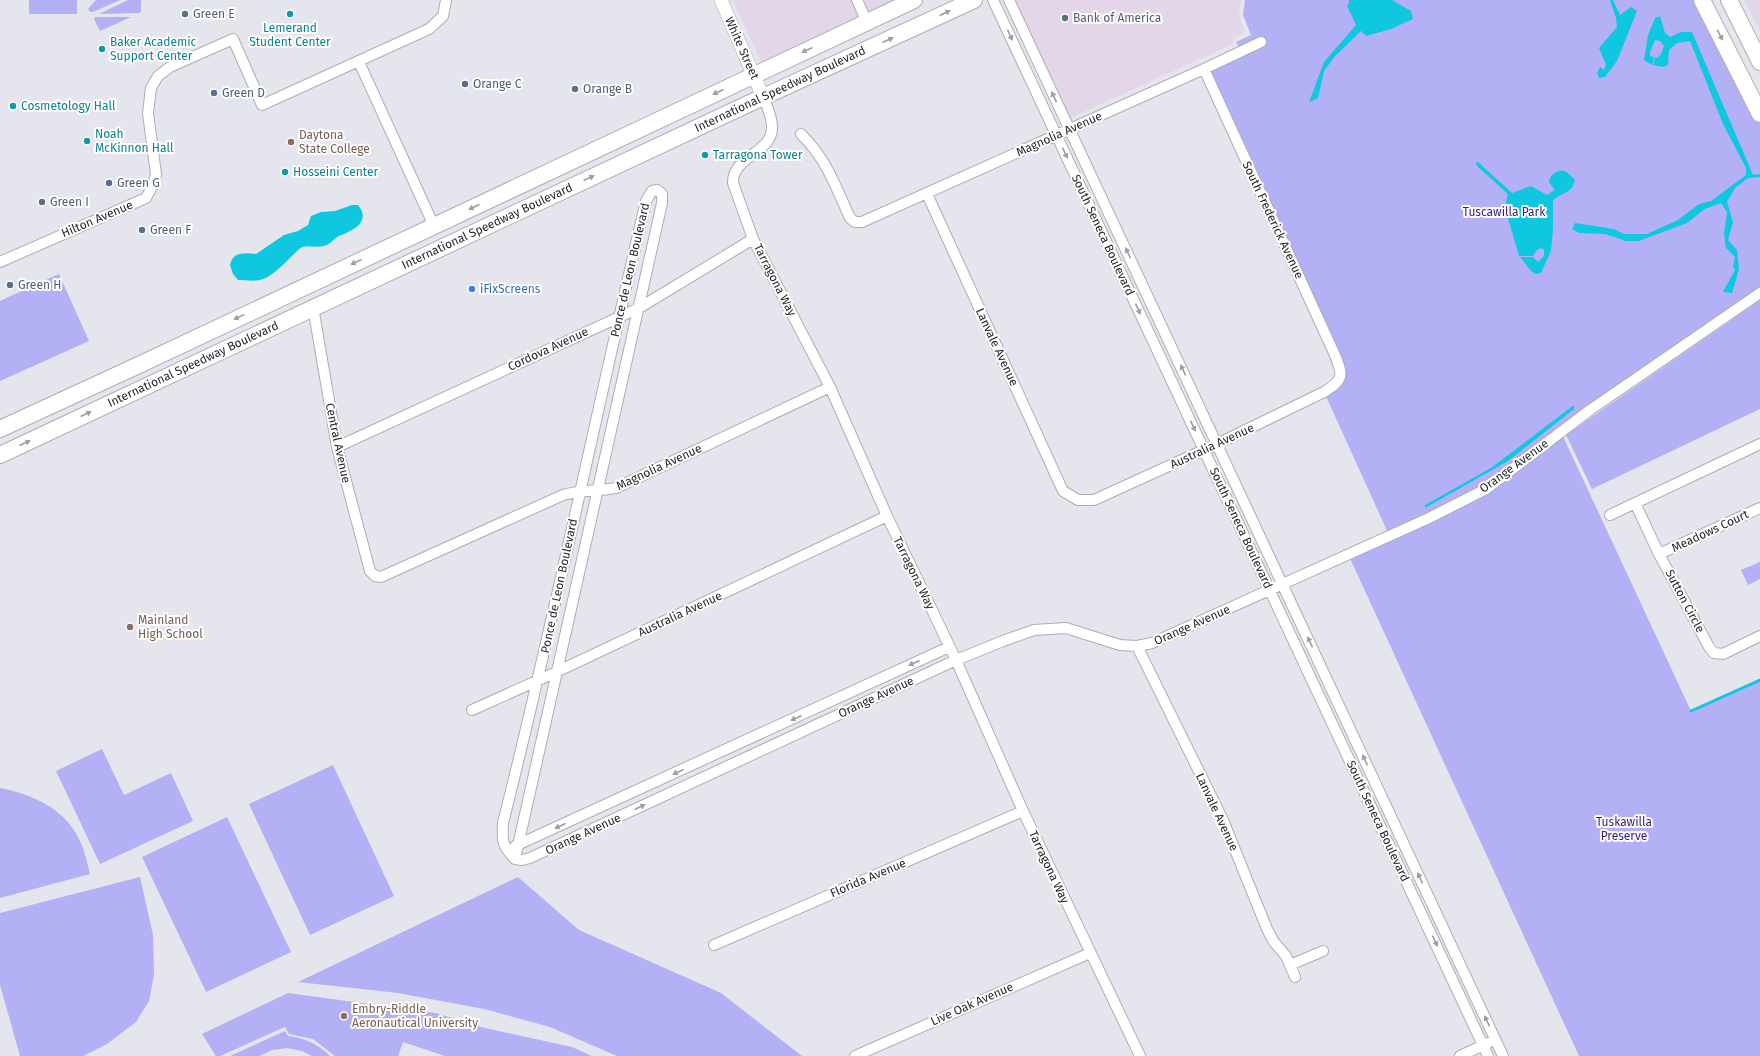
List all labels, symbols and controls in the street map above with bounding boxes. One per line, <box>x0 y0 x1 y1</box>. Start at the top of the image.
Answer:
place label: Green E <box>193 7 235 21</box>
marker: Green E <box>180 9 190 19</box>
marker: Lemerand Student Center <box>285 9 295 19</box>
one-way arrow <box>940 10 951 16</box>
place label: Bank of America <box>1073 11 1161 25</box>
marker: Bank of America <box>1060 13 1070 23</box>
street label: White Street <box>722 15 762 82</box>
place label: Lemerand Student Center <box>249 21 331 49</box>
one-way arrow <box>1717 29 1723 41</box>
one-way arrow <box>1007 30 1013 42</box>
place label: Baker Academic Support Center <box>110 35 197 63</box>
one-way arrow <box>882 37 893 43</box>
street label: International Speedway Boulevard <box>692 43 868 135</box>
marker: Baker Academic Support Center <box>97 44 107 54</box>
one-way arrow <box>801 47 812 53</box>
place label: Orange C <box>473 77 522 91</box>
marker: Orange C <box>460 79 470 89</box>
place label: Orange B <box>583 82 632 96</box>
marker: Orange B <box>570 84 580 94</box>
place label: Green D <box>222 86 265 100</box>
marker: Green D <box>209 88 219 98</box>
one-way arrow <box>713 89 724 95</box>
one-way arrow <box>1051 91 1058 103</box>
place label: Cosmetology Hall <box>21 99 116 113</box>
marker: Cosmetology Hall <box>8 101 18 111</box>
street label: Magnolia Avenue <box>1014 109 1104 159</box>
place label: Noah McKinnon Hall <box>95 127 174 155</box>
place label: Daytona State College <box>299 128 370 156</box>
marker: Noah McKinnon Hall <box>82 136 92 146</box>
marker: Daytona State College <box>286 137 296 147</box>
one-way arrow <box>1062 147 1068 159</box>
place label: Tarragona Tower <box>713 148 803 162</box>
marker: Tarragona Tower <box>700 150 710 160</box>
street label: South Frederick Avenue <box>1240 159 1306 281</box>
place label: Hosseini Center <box>293 165 379 179</box>
marker: Hosseini Center <box>280 167 290 177</box>
street label: South Seneca Boulevard <box>1069 172 1137 298</box>
one-way arrow <box>584 175 595 181</box>
place label: Green G <box>117 176 160 190</box>
marker: Green G <box>104 178 114 188</box>
street label: International Speedway Boulevard <box>399 180 575 272</box>
place label: Green I <box>50 195 89 209</box>
marker: Green I <box>37 197 47 207</box>
street label: Hilton Avenue <box>59 198 135 240</box>
street label: Ponce de Leon Boulevard <box>608 202 652 338</box>
one-way arrow <box>469 204 480 210</box>
park label: Tuscawilla Park <box>1463 205 1546 219</box>
place label: Green F <box>150 223 191 237</box>
marker: Green F <box>137 225 147 235</box>
street label: Tarragona Way <box>751 242 799 318</box>
one-way arrow <box>1124 246 1130 258</box>
one-way arrow <box>351 259 362 265</box>
place label: Green H <box>18 278 61 292</box>
marker: Green H <box>5 280 15 290</box>
place label: iFixScreens <box>480 282 541 296</box>
marker: iFixScreens <box>467 284 477 294</box>
one-way arrow <box>1135 303 1141 314</box>
street label: Lanvale Avenue <box>973 306 1021 388</box>
one-way arrow <box>233 314 245 320</box>
street label: International Speedway Boulevard <box>105 318 281 410</box>
street label: Cordova Avenue <box>506 324 590 374</box>
one-way arrow <box>1180 365 1186 376</box>
street label: Central Avenue <box>323 402 353 484</box>
one-way arrow <box>80 411 92 417</box>
street label: Australia Avenue <box>1168 420 1256 472</box>
one-way arrow <box>1190 421 1196 432</box>
street label: Orange Avenue <box>1477 436 1551 496</box>
one-way arrow <box>20 440 31 446</box>
street label: Magnolia Avenue <box>614 441 704 493</box>
street label: South Seneca Boulevard <box>1207 465 1275 591</box>
street label: Meadows Court <box>1669 507 1751 555</box>
street label: Ponce de Leon Boulevard <box>538 517 580 655</box>
street label: Tarragona Way <box>890 534 938 612</box>
street label: Sutton Circle <box>1663 567 1707 635</box>
street label: Australia Avenue <box>636 588 724 640</box>
street label: Orange Avenue <box>1152 602 1232 648</box>
place label: Mainland High School <box>138 613 203 641</box>
marker: Mainland High School <box>125 622 135 632</box>
one-way arrow <box>1307 636 1313 648</box>
one-way arrow <box>908 660 920 666</box>
street label: Orange Avenue <box>836 673 916 721</box>
one-way arrow <box>790 715 801 721</box>
one-way arrow <box>1362 754 1368 765</box>
street label: South Seneca Boulevard <box>1344 758 1412 884</box>
one-way arrow <box>672 769 683 775</box>
street label: Lanvale Avenue <box>1193 771 1241 853</box>
one-way arrow <box>635 804 646 810</box>
street label: Orange Avenue <box>543 810 623 858</box>
park label: Tuskawilla Preserve <box>1596 815 1652 843</box>
one-way arrow <box>554 823 565 829</box>
street label: Tarragona Way <box>1026 828 1072 906</box>
street label: Florida Avenue <box>828 856 908 900</box>
one-way arrow <box>1417 872 1423 883</box>
one-way arrow <box>1432 936 1438 947</box>
street label: Live Oak Avenue <box>929 980 1015 1028</box>
place label: Embry-Riddle Aeronautical University <box>352 1002 478 1030</box>
marker: Embry-Riddle Aeronautical University <box>339 1011 349 1021</box>
one-way arrow <box>1484 1015 1490 1026</box>

